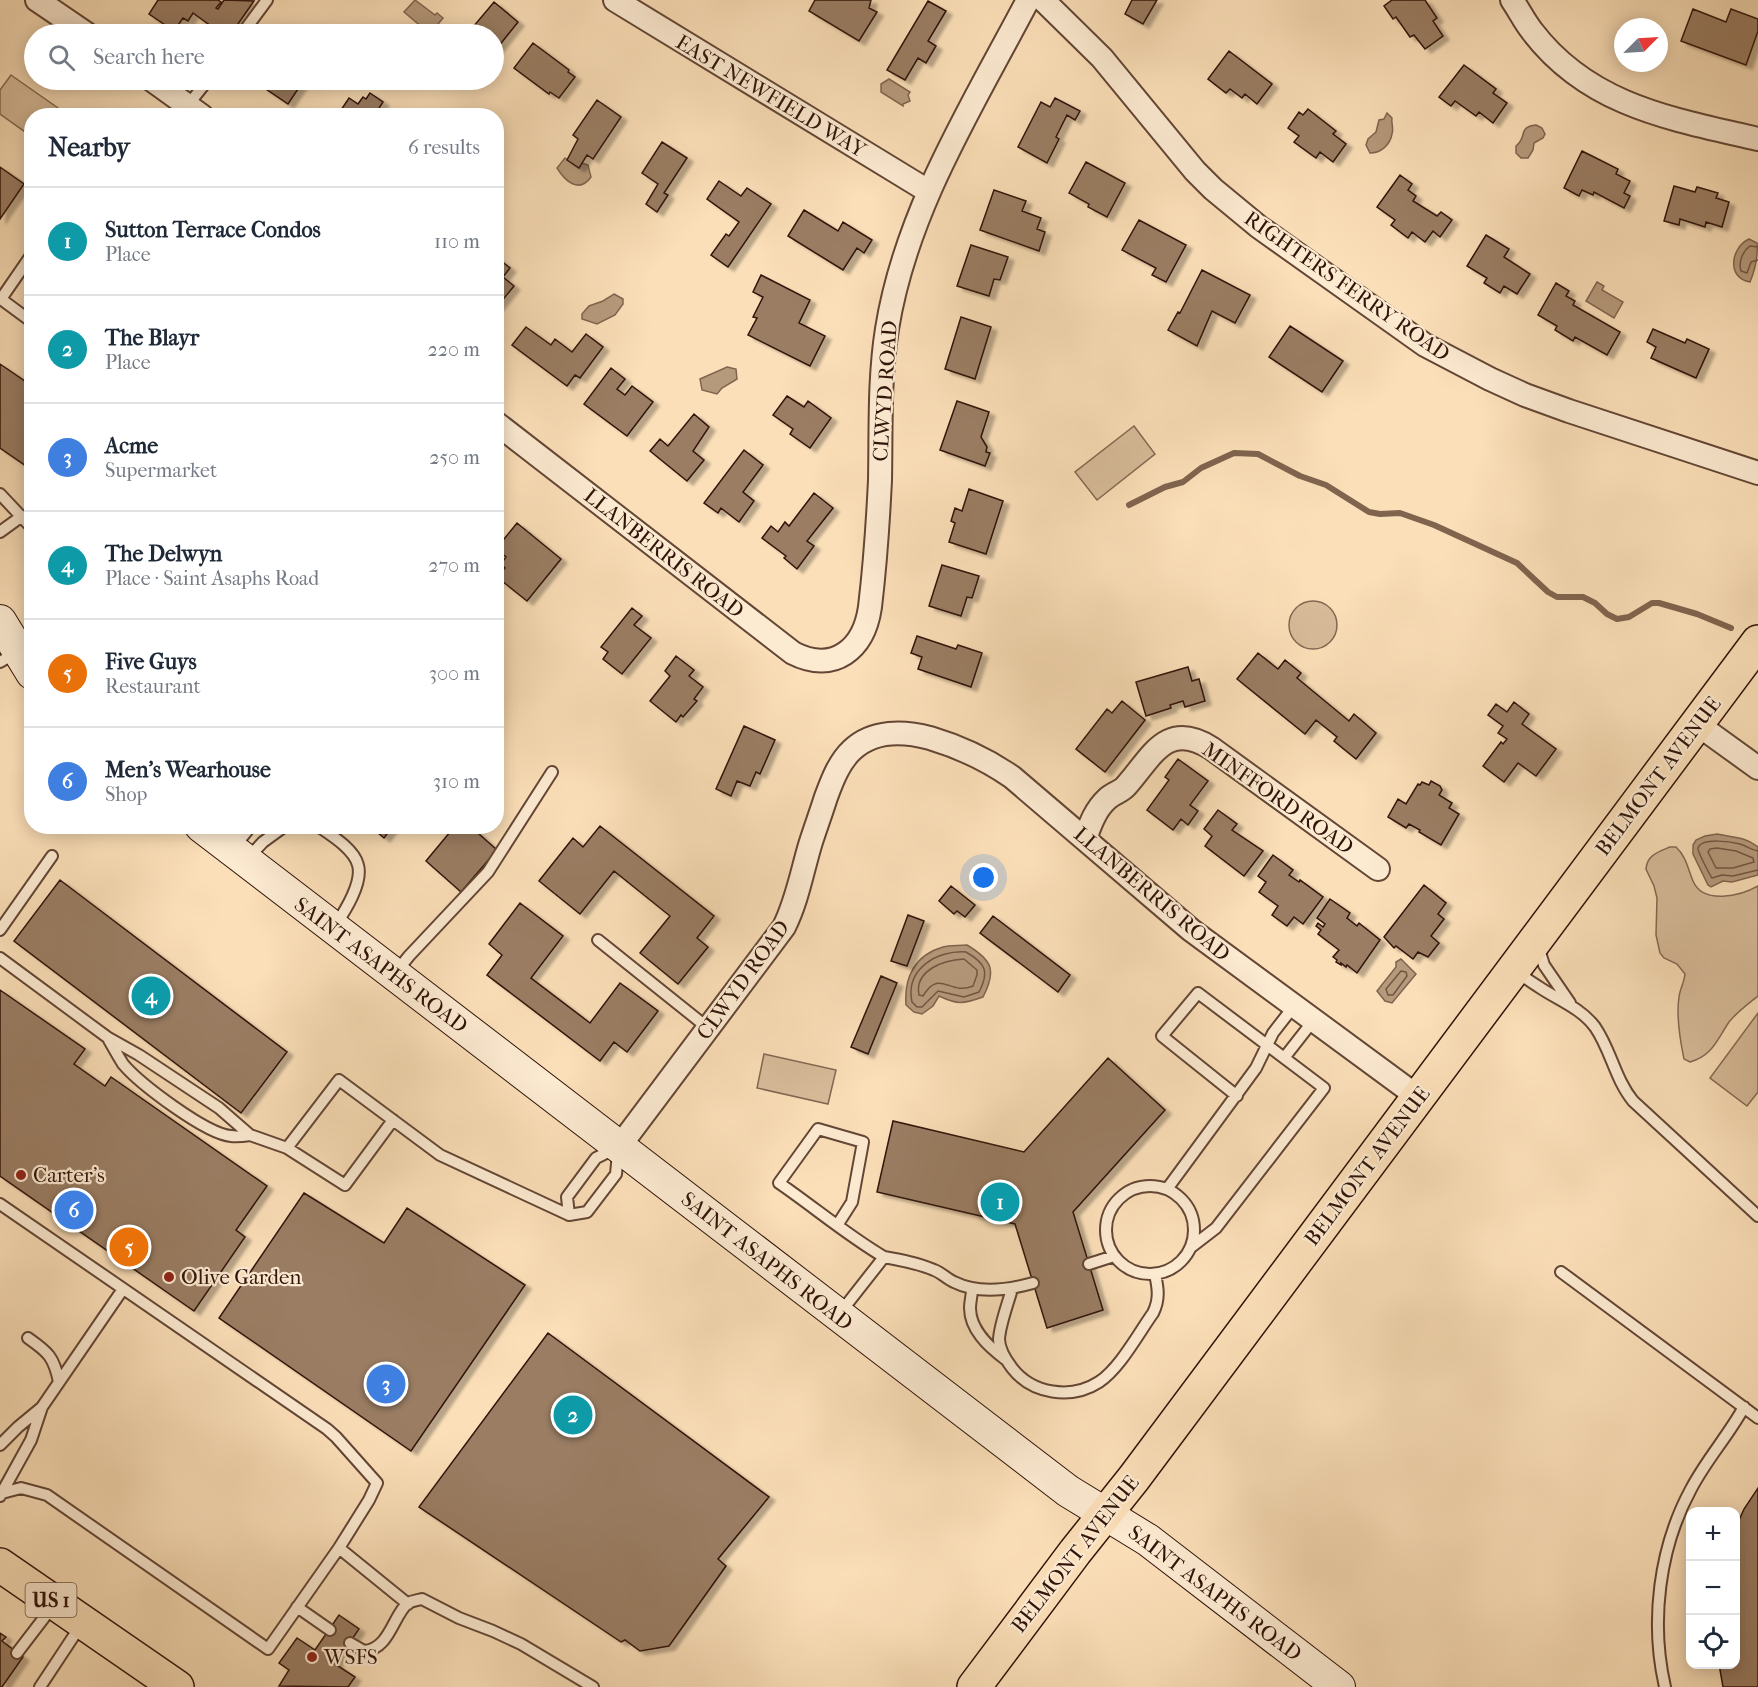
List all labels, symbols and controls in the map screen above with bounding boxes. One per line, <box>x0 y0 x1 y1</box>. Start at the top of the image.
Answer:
north arrow <box>1614 18 1668 72</box>
search box <box>24 24 504 90</box>
street label: EAST NEWFIELD WAY <box>672 30 871 163</box>
icon: search <box>45 41 78 74</box>
text: Search here <box>93 44 205 70</box>
text: Nearby <box>48 132 130 163</box>
text: 6 results <box>408 136 480 159</box>
street label: RIGHTERS FERRY ROAD <box>1240 206 1454 366</box>
text: Sutton Terrace Condos <box>105 217 321 243</box>
text: 1 <box>64 230 71 253</box>
text: 110 m <box>434 230 480 253</box>
text: Place <box>105 243 151 266</box>
street label: CLWYD ROAD <box>868 320 902 462</box>
text: The Blayr <box>105 325 199 351</box>
text: 2 <box>62 338 73 361</box>
text: 220 m <box>427 338 480 361</box>
text: Place <box>105 351 151 374</box>
text: Acme <box>105 433 158 459</box>
text: 3 <box>63 446 72 469</box>
text: 250 m <box>429 446 480 469</box>
text: Supermarket <box>105 459 217 482</box>
street label: LLANBERRIS ROAD <box>579 483 749 623</box>
text: The Delwyn <box>105 541 222 567</box>
text: 4 <box>62 554 73 577</box>
text: 270 m <box>428 554 480 577</box>
text: Place · Saint Asaphs Road <box>105 567 319 590</box>
text: Five Guys <box>105 649 197 675</box>
text: 5 <box>63 662 72 685</box>
text: 300 m <box>429 662 480 685</box>
text: Restaurant <box>105 675 201 698</box>
street label: BELMONT AVENUE <box>1590 692 1726 860</box>
street label: MINFFORD ROAD <box>1198 737 1358 859</box>
text: Men's Wearhouse <box>105 757 271 783</box>
text: 6 <box>62 770 73 793</box>
text: 310 m <box>433 770 480 793</box>
text: Shop <box>105 783 147 806</box>
street label: LLANBERRIS ROAD <box>1069 822 1235 966</box>
your location <box>969 863 998 892</box>
street label: SAINT ASAPHS ROAD <box>290 892 472 1038</box>
street label: CLWYD ROAD <box>692 916 794 1044</box>
pin: 4 <box>132 974 170 1018</box>
street label: BELMONT AVENUE <box>1299 1082 1435 1250</box>
place label: Carter's <box>33 1163 105 1187</box>
marker: Carter's <box>14 1168 28 1182</box>
pin: 1 <box>980 1180 1020 1224</box>
street label: SAINT ASAPHS ROAD <box>677 1187 857 1335</box>
pin: 6 <box>54 1188 94 1232</box>
pin: 5 <box>110 1224 148 1270</box>
place label: Olive Garden <box>181 1265 302 1289</box>
marker: Olive Garden <box>162 1270 176 1284</box>
pin: 3 <box>366 1362 406 1406</box>
pin: 2 <box>554 1392 592 1438</box>
street label: BELMONT AVENUE <box>1006 1471 1144 1637</box>
map controls <box>1686 1507 1740 1669</box>
button: + <box>1686 1507 1740 1561</box>
street label: SAINT ASAPHS ROAD <box>1124 1520 1306 1666</box>
button: − <box>1686 1561 1740 1615</box>
road number: US 1 <box>26 1583 76 1617</box>
button: locate <box>1686 1615 1740 1669</box>
place label: WSFS <box>323 1645 378 1669</box>
marker: WSFS <box>305 1650 319 1664</box>

